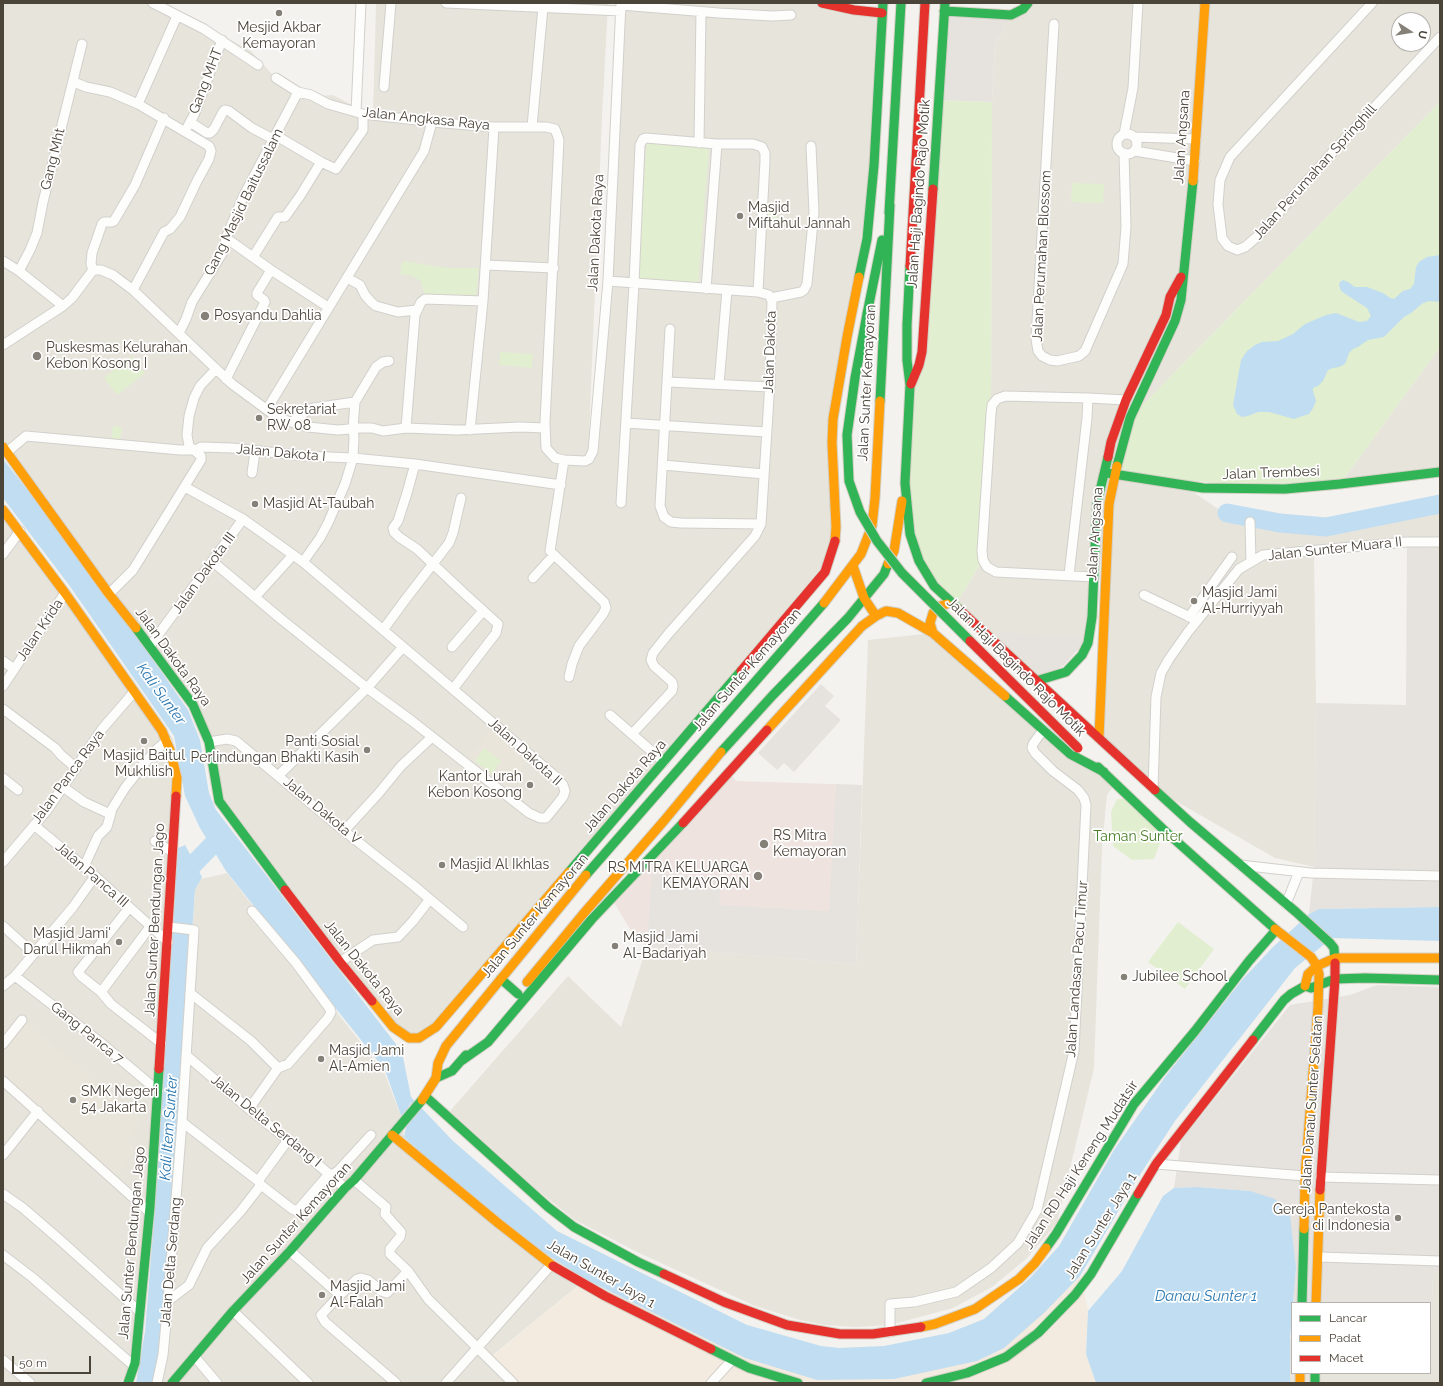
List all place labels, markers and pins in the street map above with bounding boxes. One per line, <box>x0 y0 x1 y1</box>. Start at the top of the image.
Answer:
marker: Mesjid Akbar Kemayoran <box>274 8 284 18</box>
place label: Mesjid Akbar Kemayoran <box>237 20 321 52</box>
place label: Masjid Miftahul Jannah <box>748 200 850 232</box>
marker: Masjid Miftahul Jannah <box>735 211 745 221</box>
place label: Posyandu Dahlia <box>214 308 322 324</box>
marker: Posyandu Dahlia <box>199 310 211 322</box>
place label: Puskesmas Kelurahan Kebon Kosong I <box>46 340 188 372</box>
marker: Puskesmas Kelurahan Kebon Kosong I <box>31 350 43 362</box>
place label: Sekretariat RW 08 <box>267 402 337 434</box>
marker: Sekretariat RW 08 <box>254 413 264 423</box>
place label: Masjid At-Taubah <box>263 496 374 512</box>
marker: Masjid At-Taubah <box>250 499 260 509</box>
place label: Masjid Jami Al-Hurriyyah <box>1202 585 1283 618</box>
marker: Masjid Jami Al-Hurriyyah <box>1189 596 1199 606</box>
place label: Panti Sosial Perlindungan Bhakti Kasih <box>191 734 359 766</box>
marker: Masjid Baitul Mukhlish <box>139 736 149 746</box>
marker: Panti Sosial Perlindungan Bhakti Kasih <box>362 745 372 755</box>
place label: Masjid Baitul Mukhlish <box>103 748 185 780</box>
place label: Kantor Lurah Kebon Kosong <box>428 769 522 802</box>
marker: Kantor Lurah Kebon Kosong <box>525 780 535 790</box>
place label: RS Mitra Kemayoran <box>773 828 846 860</box>
marker: RS Mitra Kemayoran <box>758 838 770 850</box>
place label: Masjid Al Ikhlas <box>450 857 549 873</box>
marker: Masjid Al Ikhlas <box>437 860 447 870</box>
place label: RS MITRA KELUARGA KEMAYORAN <box>608 860 749 892</box>
marker: RS MITRA KELUARGA KEMAYORAN <box>752 870 764 882</box>
place label: Masjid Jami' Darul Hikmah <box>23 926 111 958</box>
place label: Masjid Jami Al-Badariyah <box>623 930 706 962</box>
marker: Masjid Jami' Darul Hikmah <box>114 937 124 947</box>
marker: Masjid Jami Al-Badariyah <box>610 941 620 951</box>
place label: Jubilee School <box>1132 969 1227 985</box>
marker: Jubilee School <box>1119 972 1129 982</box>
place label: Masjid Jami Al-Amien <box>329 1043 404 1076</box>
marker: Masjid Jami Al-Amien <box>316 1054 326 1064</box>
place label: SMK Negeri 54 Jakarta <box>81 1084 158 1116</box>
marker: SMK Negeri 54 Jakarta <box>68 1095 78 1105</box>
place label: Gereja Pantekosta di Indonesia <box>1273 1202 1390 1234</box>
marker: Gereja Pantekosta di Indonesia <box>1393 1213 1403 1223</box>
place label: Masjid Jami Al-Falah <box>330 1279 405 1312</box>
marker: Masjid Jami Al-Falah <box>317 1290 327 1300</box>

